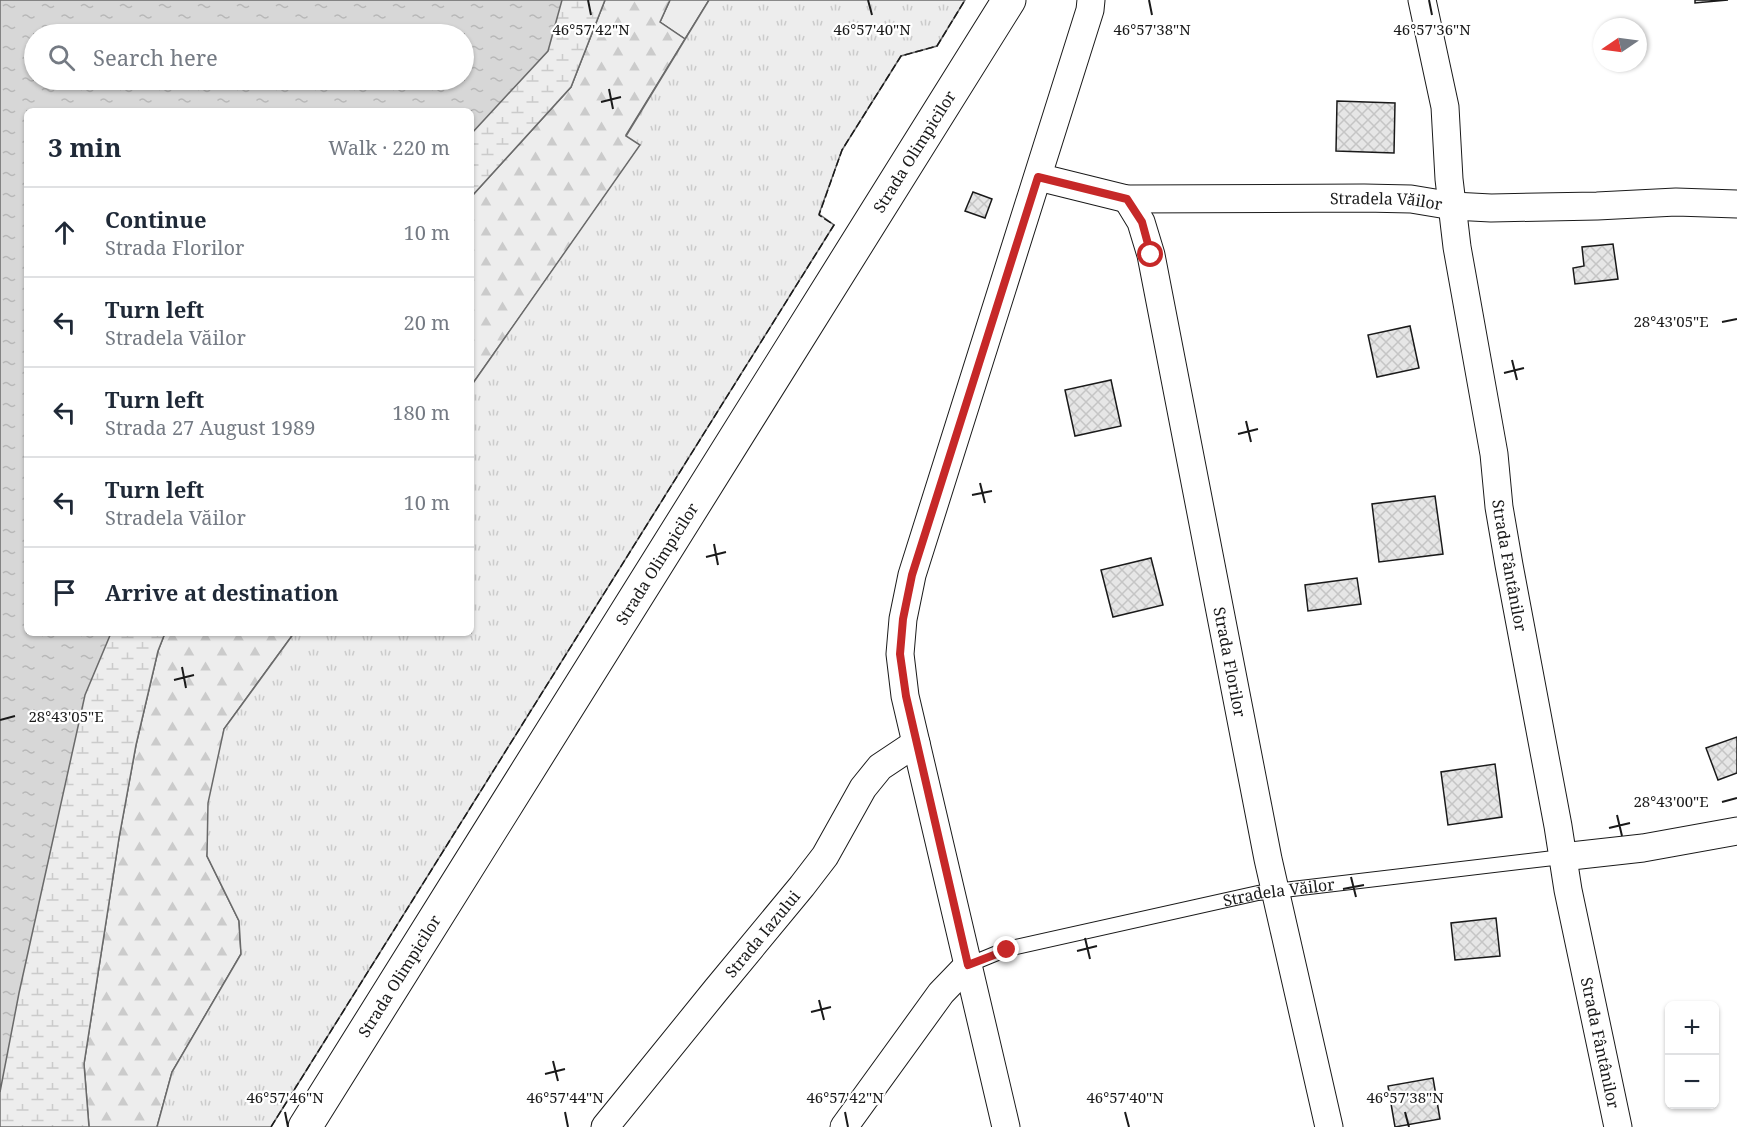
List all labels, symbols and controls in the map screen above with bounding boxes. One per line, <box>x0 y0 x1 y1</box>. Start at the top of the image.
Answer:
north arrow <box>1593 18 1647 72</box>
text: 46°57'42"N <box>552 19 630 39</box>
text: 46°57'40"N <box>833 19 911 39</box>
text: 46°57'38"N <box>1113 19 1191 39</box>
text: 46°57'36"N <box>1393 19 1471 39</box>
search box <box>24 24 474 90</box>
icon: search <box>45 41 78 74</box>
text: Search here <box>93 42 218 72</box>
street label: Strada Olimpicilor <box>868 86 961 217</box>
text: 3 min <box>48 129 122 165</box>
text: Walk · 220 m <box>328 134 450 161</box>
street label: Stradela Văilor <box>1330 187 1445 215</box>
text: Continue <box>105 204 207 234</box>
icon: ahead <box>48 216 81 249</box>
text: 10 m <box>404 219 450 246</box>
text: Strada Florilor <box>105 234 244 261</box>
route start <box>1137 241 1163 267</box>
text: Turn left <box>105 294 204 324</box>
icon: left <box>48 306 81 339</box>
text: 20 m <box>404 309 450 336</box>
text: 28°43'05"E <box>1633 311 1709 331</box>
text: Stradela Văilor <box>105 324 246 351</box>
text: Turn left <box>105 384 204 414</box>
icon: left <box>48 396 81 429</box>
text: 180 m <box>392 399 450 426</box>
text: Strada 27 August 1989 <box>105 414 315 441</box>
text: Turn left <box>105 474 204 504</box>
icon: left <box>48 486 81 519</box>
text: 10 m <box>404 489 450 516</box>
street label: Strada Olimpicilor <box>610 498 704 629</box>
street label: Strada Fântânilor <box>1487 499 1532 634</box>
text: Stradela Văilor <box>105 504 246 531</box>
icon: arrive <box>48 576 81 609</box>
text: Arrive at destination <box>105 577 339 607</box>
street label: Strada Florilor <box>1208 605 1251 719</box>
text: 28°43'05"E <box>28 706 104 726</box>
text: 28°43'00"E <box>1633 791 1709 811</box>
street label: Stradela Văilor <box>1221 873 1336 912</box>
street label: Strada Iazului <box>720 886 805 982</box>
street label: Strada Olimpicilor <box>353 910 446 1041</box>
route end <box>993 936 1019 962</box>
street label: Strada Fântânilor <box>1576 975 1625 1111</box>
map controls <box>1665 1001 1719 1109</box>
button: + <box>1665 1001 1719 1055</box>
button: − <box>1665 1055 1719 1109</box>
text: 46°57'46"N <box>246 1087 324 1107</box>
text: 46°57'44"N <box>526 1087 604 1107</box>
text: 46°57'42"N <box>806 1087 884 1107</box>
text: 46°57'40"N <box>1086 1087 1164 1107</box>
text: 46°57'38"N <box>1366 1087 1444 1107</box>

